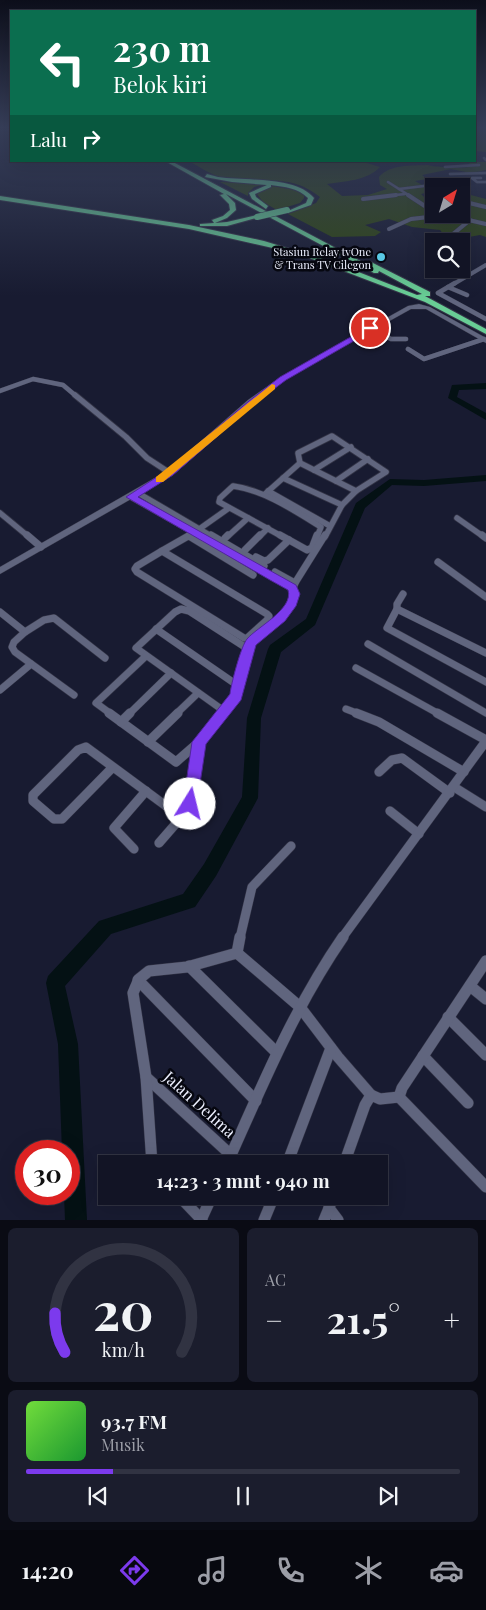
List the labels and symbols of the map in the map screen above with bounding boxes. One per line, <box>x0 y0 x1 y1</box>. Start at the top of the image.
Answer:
north arrow <box>425 178 470 222</box>
place label: Stasiun Relay tvOne & Trans TV Cilegon <box>273 244 371 272</box>
marker: Stasiun Relay tvOne & Trans TV Cilegon <box>375 251 387 263</box>
pin <box>349 307 391 349</box>
position arrow <box>163 777 215 829</box>
street label: Jalan Delima <box>159 1065 240 1142</box>
speed limit sign: 30 <box>15 1140 80 1205</box>

